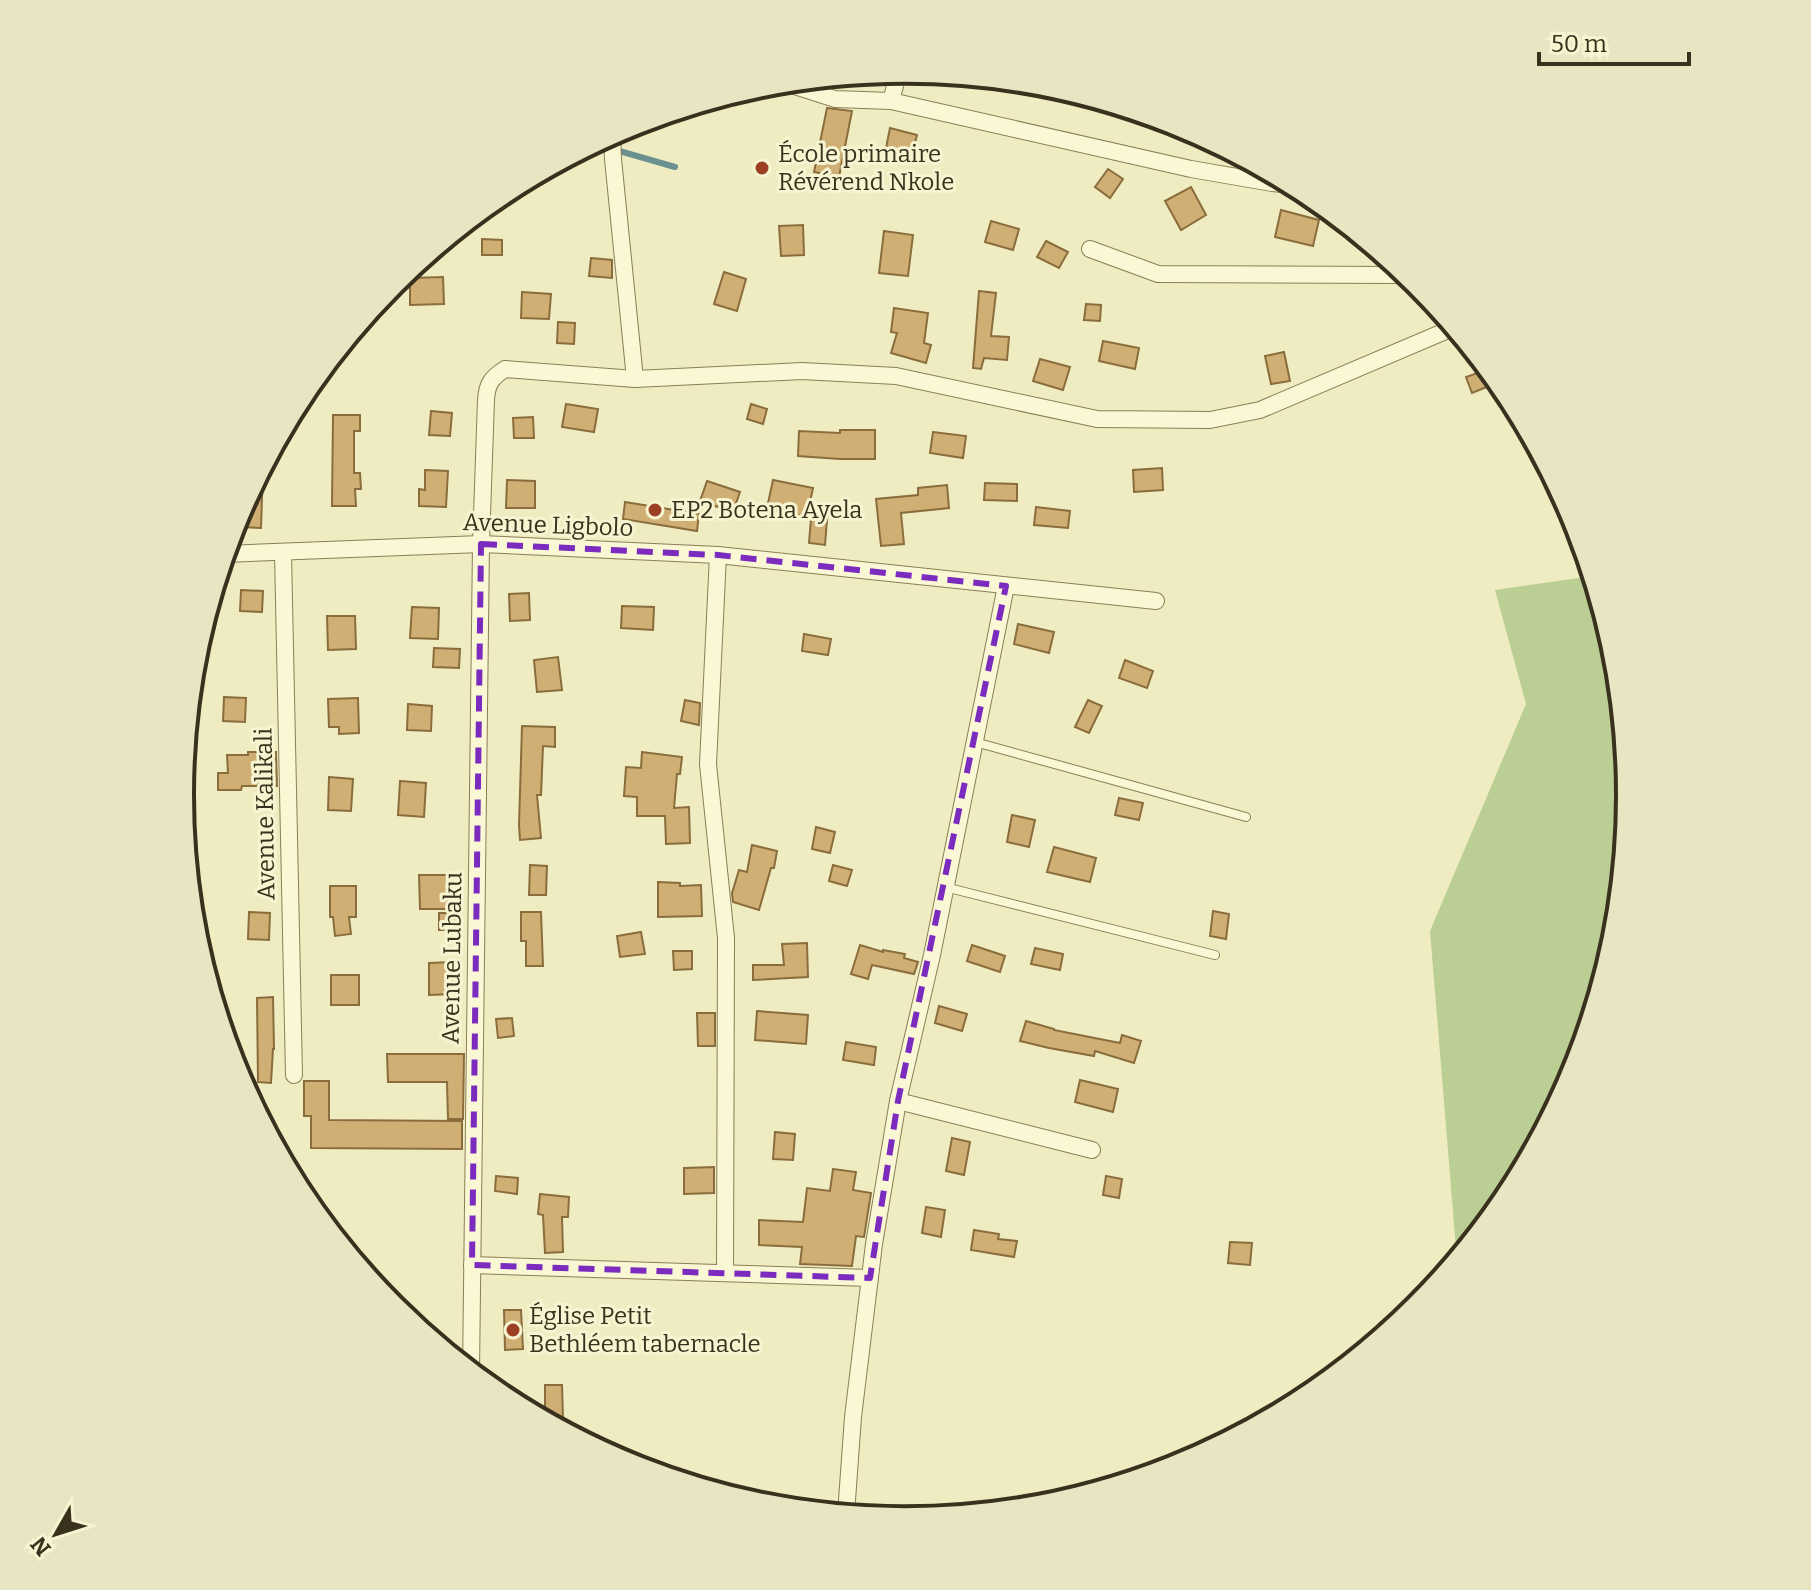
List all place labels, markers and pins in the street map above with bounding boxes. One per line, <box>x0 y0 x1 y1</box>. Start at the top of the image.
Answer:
place label: École primaire Révérend Nkole <box>778 139 954 196</box>
marker: École primaire Révérend Nkole <box>753 159 771 177</box>
place label: EP2 Botena Ayela <box>671 496 862 524</box>
marker: EP2 Botena Ayela <box>646 501 664 519</box>
place label: Église Petit Bethléem tabernacle <box>529 1301 761 1358</box>
marker: Église Petit Bethléem tabernacle <box>504 1321 522 1339</box>

